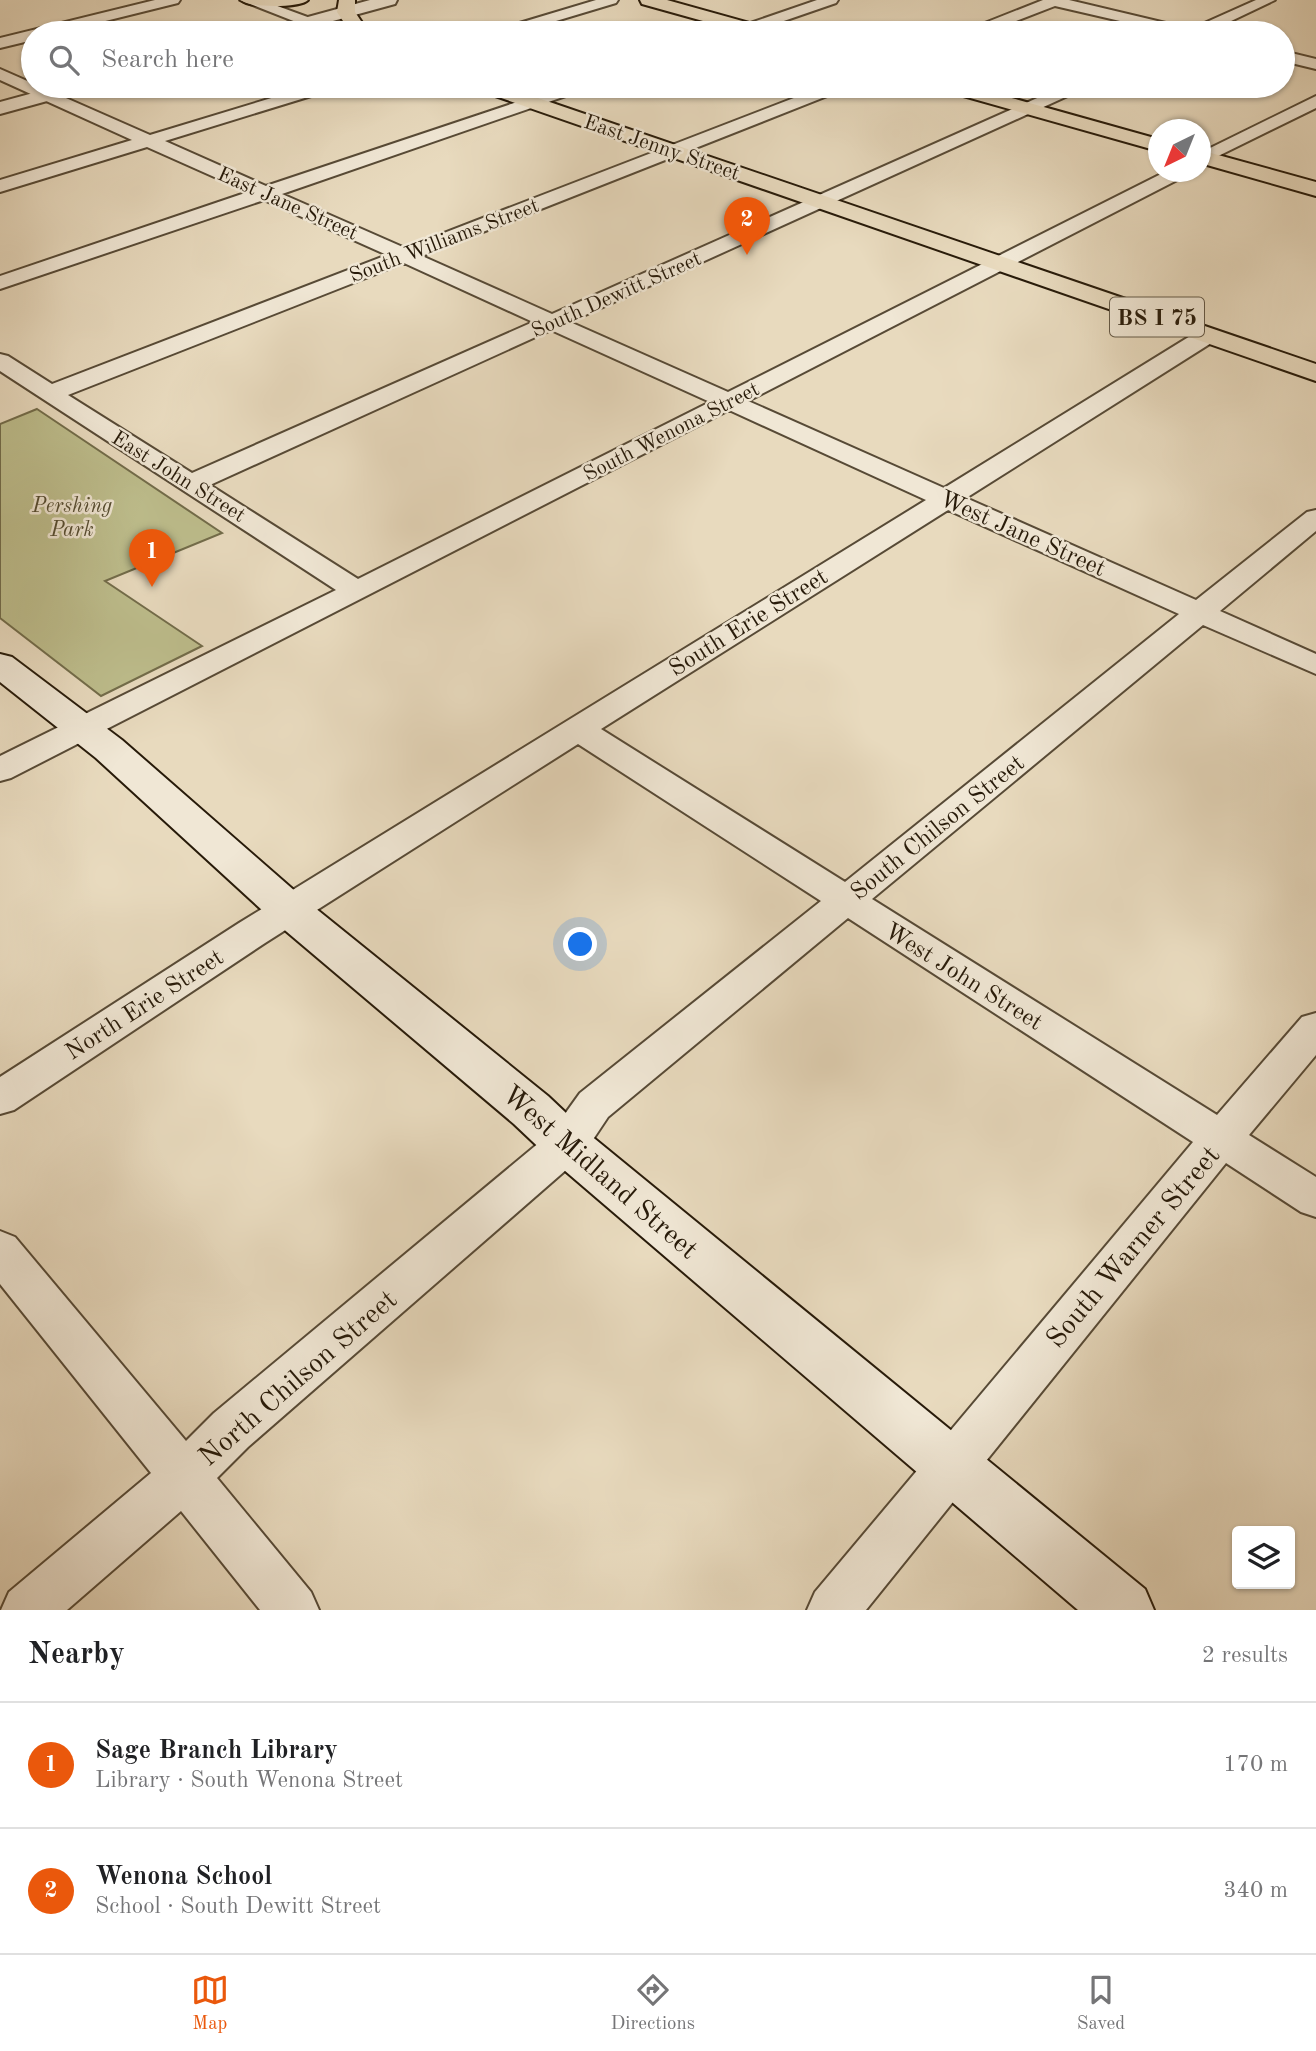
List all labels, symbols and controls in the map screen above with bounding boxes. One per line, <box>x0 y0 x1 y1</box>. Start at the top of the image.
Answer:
search box <box>21 21 1295 98</box>
icon: search <box>45 41 83 79</box>
text: Search here <box>101 47 234 73</box>
street label: East Jenny Street <box>581 112 742 185</box>
north arrow <box>1148 119 1211 182</box>
street label: East Jane Street <box>214 164 361 245</box>
street label: South Williams Street <box>347 196 542 287</box>
pin: 2 <box>724 197 770 255</box>
street label: South Dewitt Street <box>529 248 705 342</box>
road number: BS I 75 <box>1110 298 1204 336</box>
street label: South Wenona Street <box>580 379 763 486</box>
street label: East John Street <box>108 428 249 527</box>
street label: West Jane Street <box>936 487 1109 582</box>
park label: Pershing Park <box>31 496 112 541</box>
pin: 1 <box>129 529 175 587</box>
street label: South Erie Street <box>666 565 833 682</box>
street label: South Chilson Street <box>847 751 1030 906</box>
street label: West John Street <box>880 920 1046 1036</box>
your location <box>563 927 597 961</box>
street label: North Erie Street <box>62 946 228 1065</box>
street label: West Midland Street <box>496 1081 702 1265</box>
street label: South Warner Street <box>1042 1142 1227 1354</box>
street label: North Chilson Street <box>195 1286 403 1473</box>
map controls <box>1232 1526 1295 1589</box>
button: layers <box>1232 1526 1295 1589</box>
text: Nearby <box>28 1640 125 1670</box>
text: 2 results <box>1202 1644 1288 1667</box>
text: Sage Branch Library <box>95 1738 338 1764</box>
text: 1 <box>44 1753 58 1776</box>
text: 170 m <box>1223 1753 1288 1776</box>
text: Library · South Wenona Street <box>95 1769 403 1792</box>
text: Wenona School <box>95 1864 272 1890</box>
text: 2 <box>44 1879 58 1902</box>
text: 340 m <box>1223 1879 1288 1902</box>
text: School · South Dewitt Street <box>95 1895 381 1918</box>
tab: Map <box>191 1971 229 2036</box>
tab: Directions <box>611 1971 695 2036</box>
tab: Saved <box>1077 1971 1125 2036</box>

